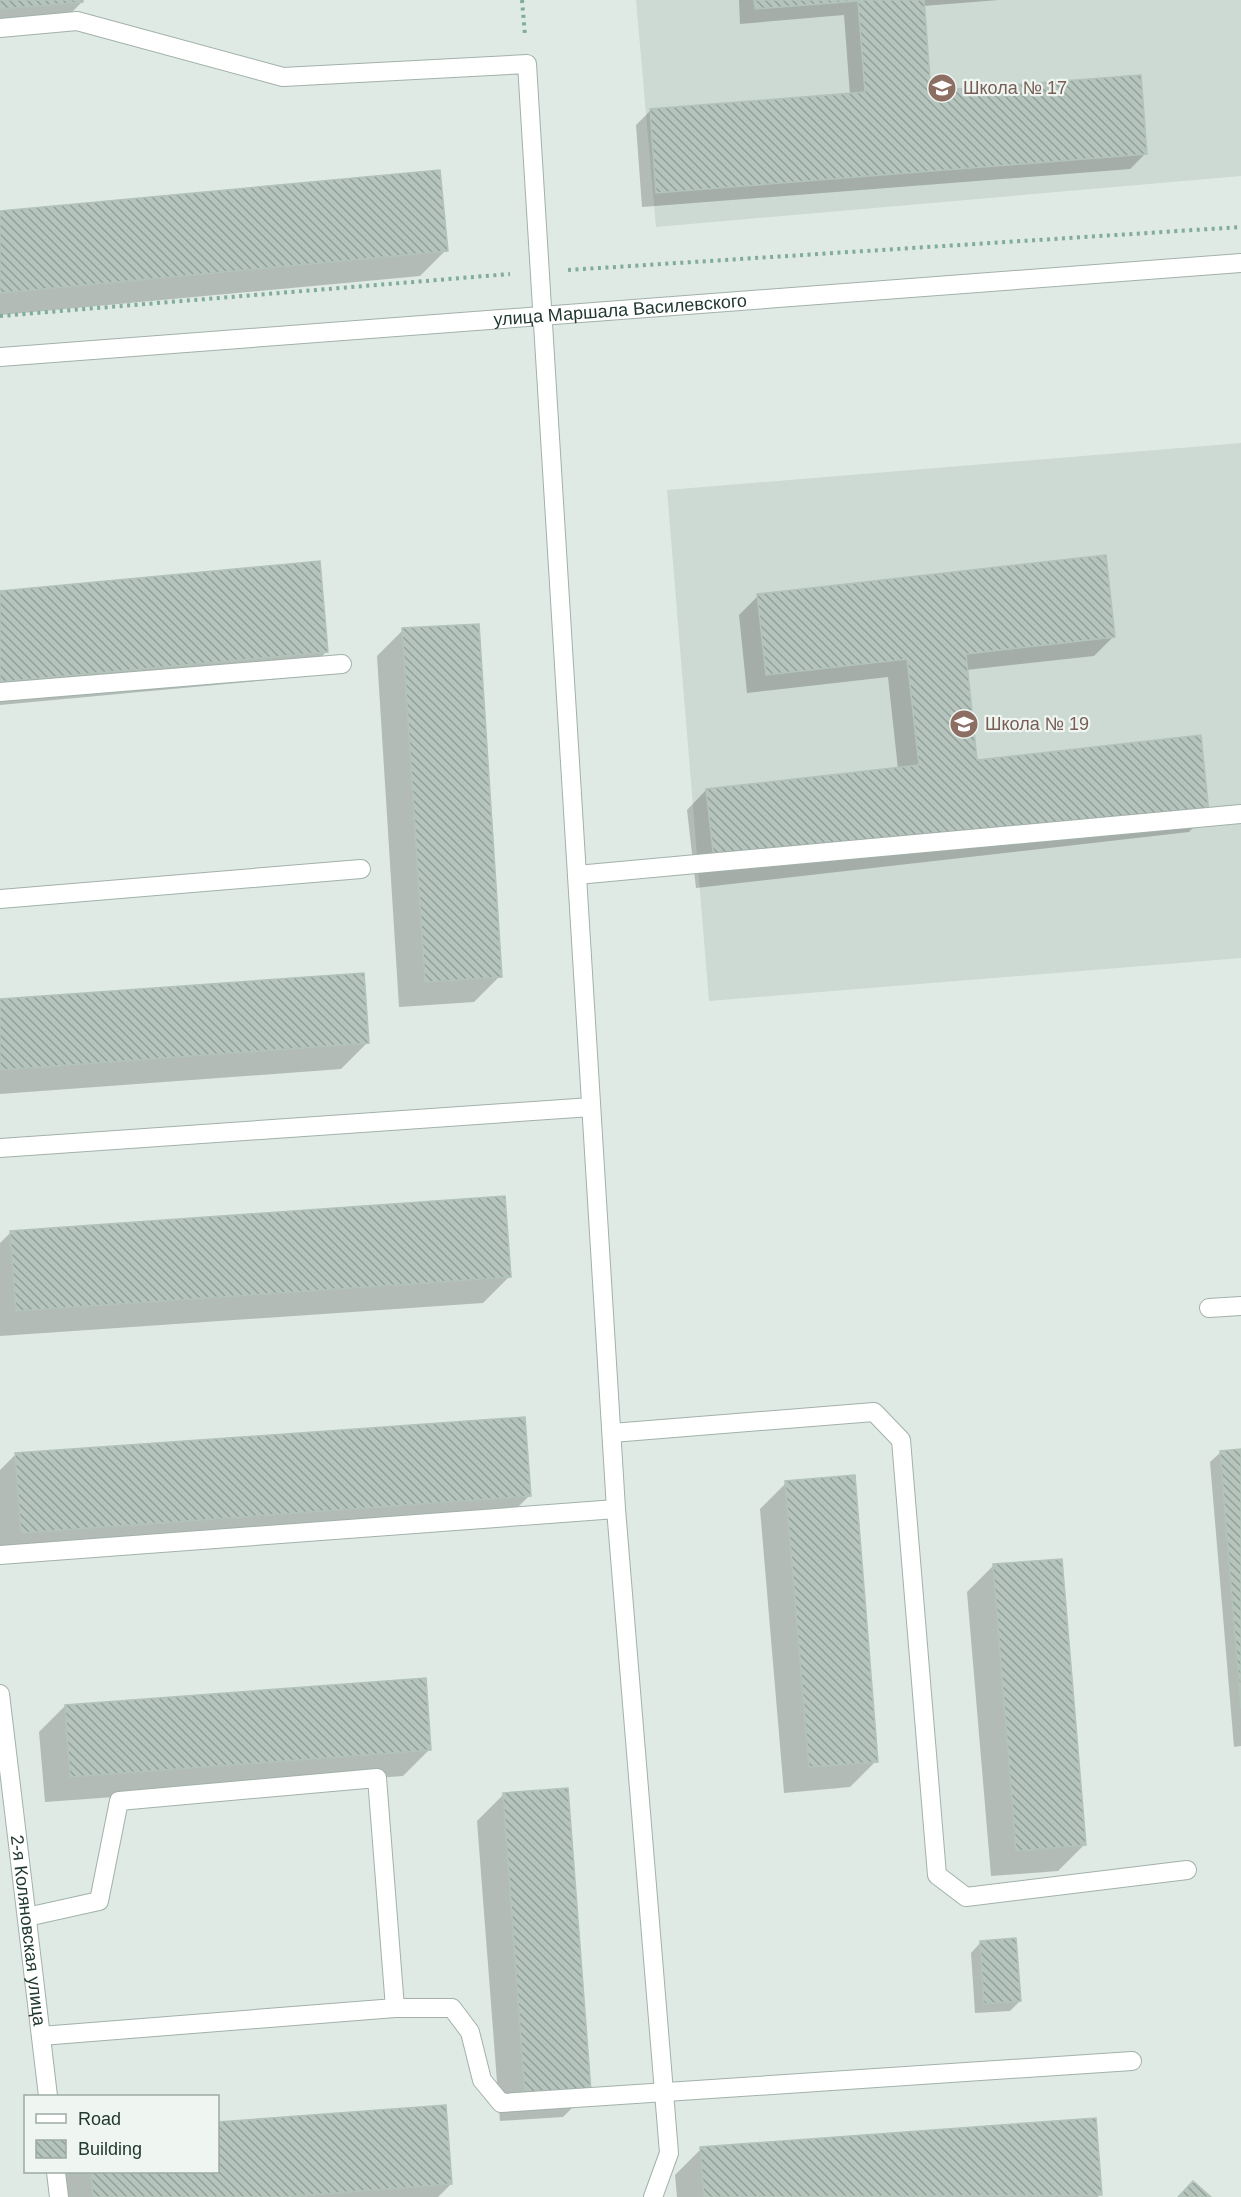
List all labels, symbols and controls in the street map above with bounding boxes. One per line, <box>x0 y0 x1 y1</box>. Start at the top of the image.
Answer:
school or university icon: Школа № 17 <box>926 72 958 104</box>
place label: Школа № 17 <box>963 78 1067 98</box>
street label: улица Маршала Василевского <box>493 290 748 330</box>
school or university icon: Школа № 19 <box>948 708 980 740</box>
place label: Школа № 19 <box>985 714 1089 734</box>
street label: 2-я Коляновская улица <box>7 1834 50 2028</box>
legend <box>24 2095 219 2173</box>
text: Road <box>78 2109 121 2129</box>
text: Building <box>78 2139 142 2159</box>

